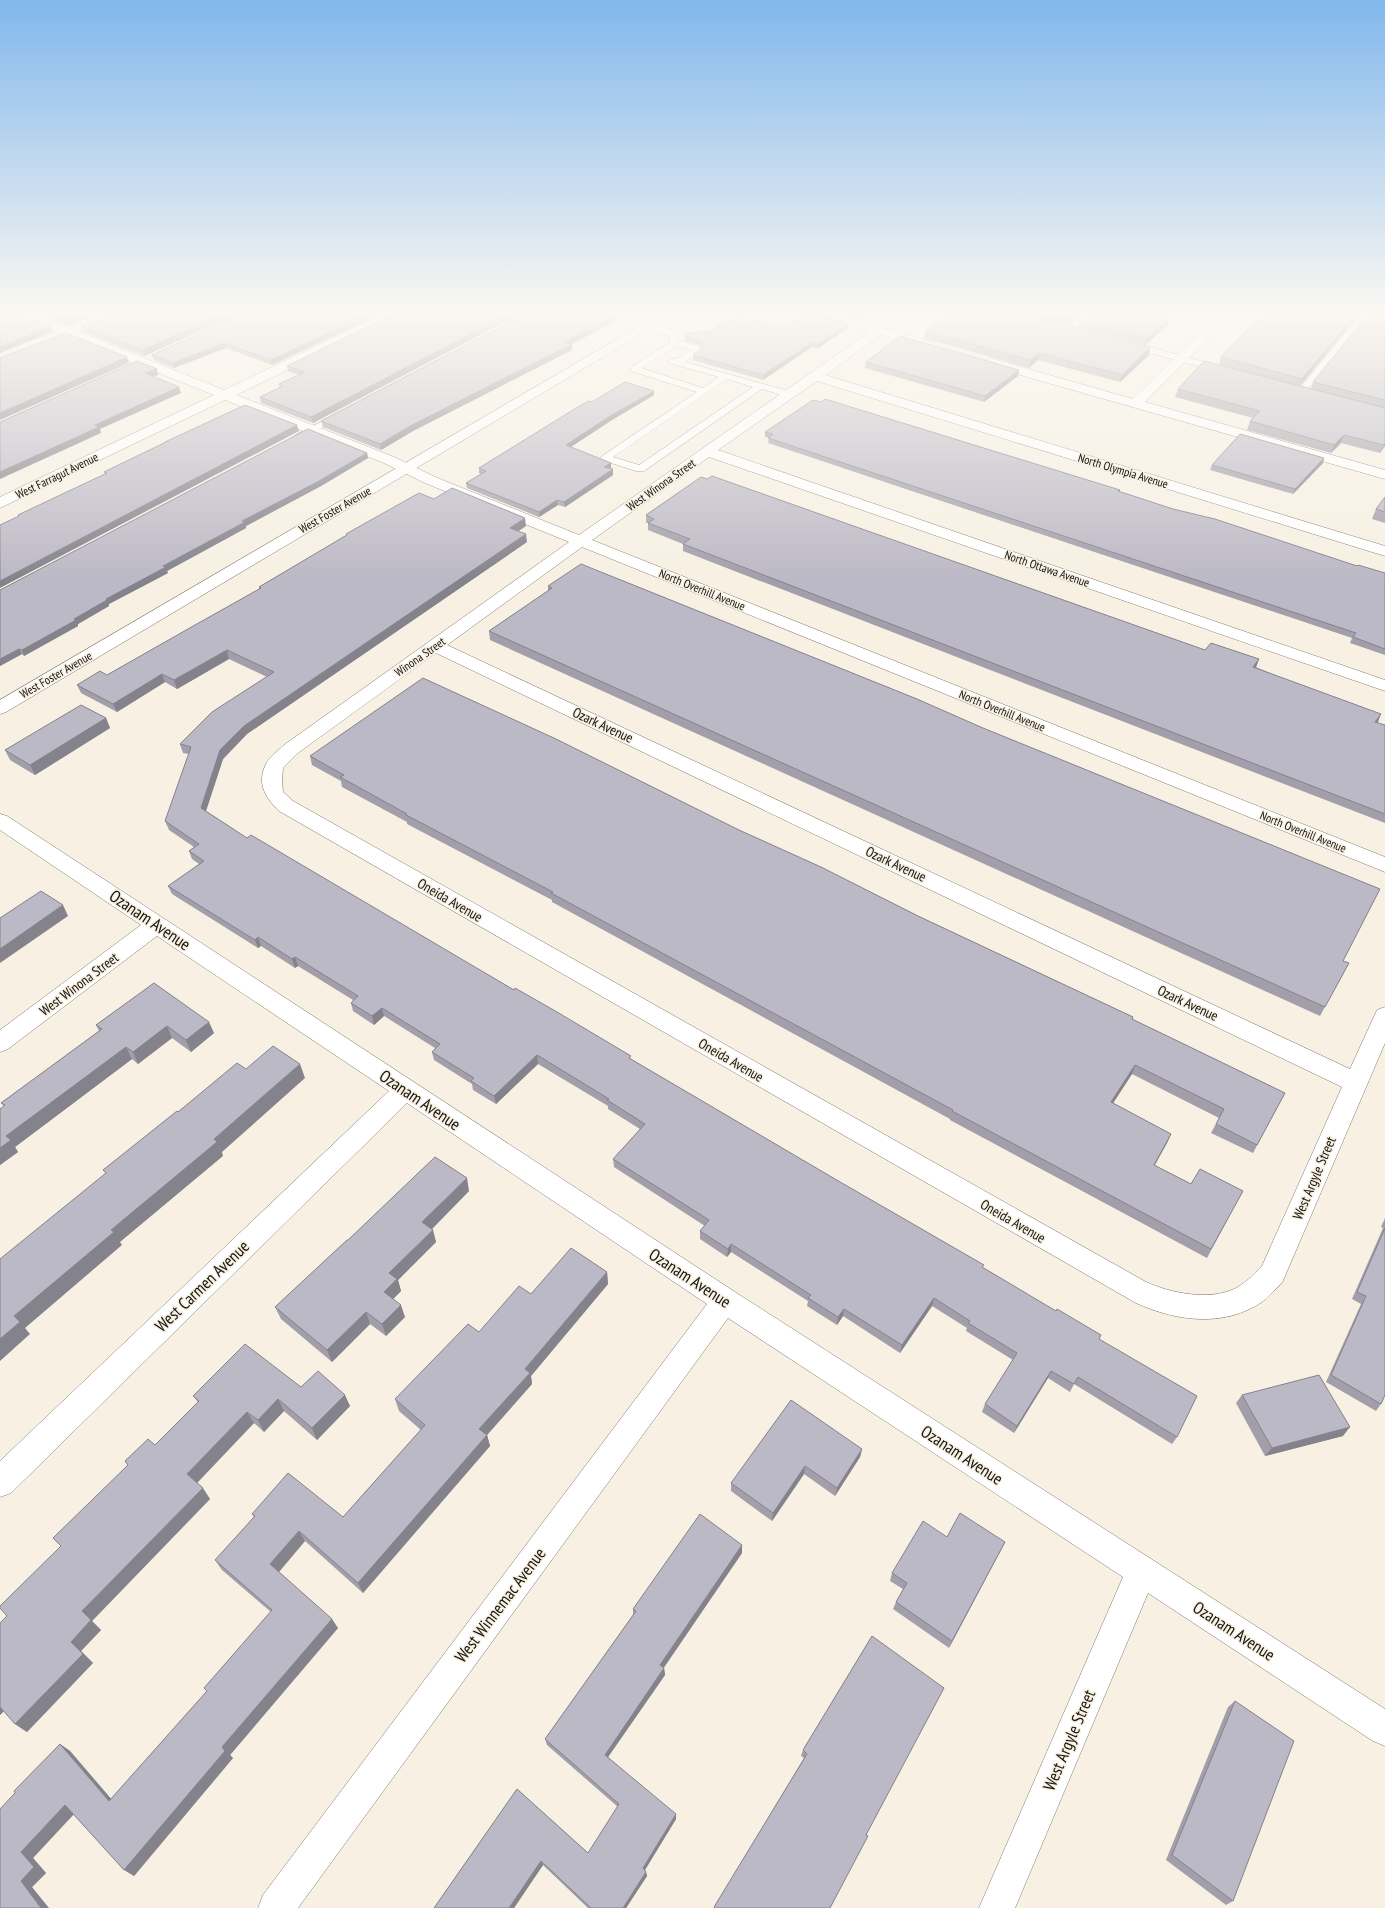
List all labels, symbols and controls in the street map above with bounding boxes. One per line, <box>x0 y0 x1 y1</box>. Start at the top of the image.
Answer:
street label: West Farragut Avenue <box>13 449 100 502</box>
street label: North Olympia Avenue <box>1076 450 1170 491</box>
street label: West Winona Street <box>623 455 699 514</box>
street label: West Foster Avenue <box>296 483 373 536</box>
street label: North Ottawa Avenue <box>1003 547 1092 590</box>
street label: North Overhill Avenue <box>657 565 748 614</box>
street label: Winona Street <box>391 633 449 680</box>
street label: West Foster Avenue <box>17 648 94 701</box>
street label: North Overhill Avenue <box>957 686 1048 735</box>
street label: Ozark Avenue <box>570 703 636 747</box>
street label: North Overhill Avenue <box>1258 807 1349 856</box>
street label: Ozark Avenue <box>863 842 929 886</box>
street label: Oneida Avenue <box>414 874 486 926</box>
street label: Ozanam Avenue <box>105 885 195 955</box>
street label: West Winona Street <box>36 948 122 1020</box>
street label: Ozark Avenue <box>1155 981 1221 1025</box>
street label: Oneida Avenue <box>695 1034 767 1086</box>
street label: Ozanam Avenue <box>375 1065 465 1135</box>
street label: West Argyle Street <box>1288 1134 1340 1222</box>
street label: Oneida Avenue <box>977 1195 1049 1247</box>
street label: West Carmen Avenue <box>150 1236 254 1336</box>
street label: Ozanam Avenue <box>645 1243 735 1313</box>
street label: Ozanam Avenue <box>917 1420 1007 1490</box>
street label: West Winnemac Avenue <box>450 1543 550 1667</box>
street label: Ozanam Avenue <box>1189 1596 1279 1666</box>
street label: West Argyle Street <box>1038 1686 1100 1794</box>

